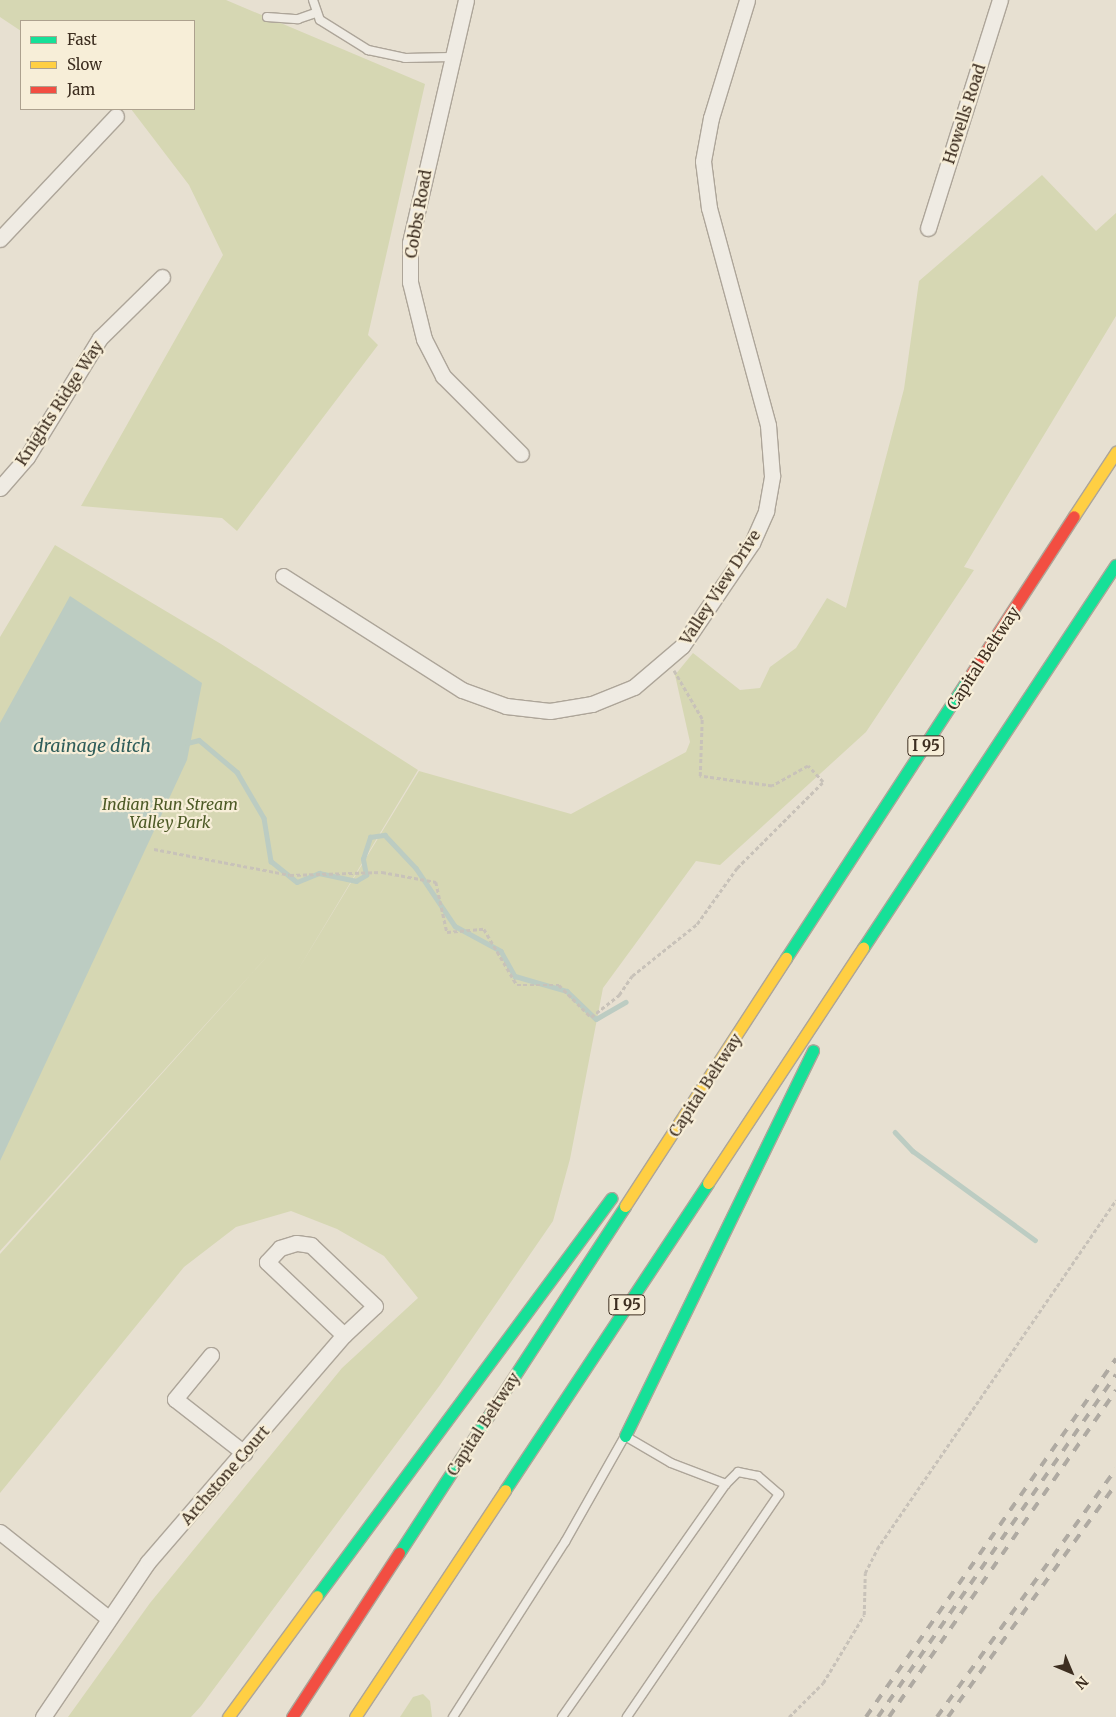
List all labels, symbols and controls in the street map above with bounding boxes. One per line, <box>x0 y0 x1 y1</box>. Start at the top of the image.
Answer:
legend <box>20 20 195 110</box>
text: Fast <box>67 30 97 49</box>
text: Slow <box>67 55 102 74</box>
street label: Howells Road <box>939 62 989 166</box>
text: Jam <box>67 80 95 99</box>
street label: Cobbs Road <box>401 168 435 260</box>
street label: Knights Ridge Way <box>11 337 107 469</box>
street label: Valley View Drive <box>676 526 764 648</box>
street label: Capital Beltway <box>942 603 1024 713</box>
road number: I 95 <box>907 734 945 758</box>
water label: drainage ditch <box>33 735 151 757</box>
park label: Indian Run Stream Valley Park <box>102 794 238 832</box>
street label: Capital Beltway <box>664 1030 746 1140</box>
road number: I 95 <box>608 1292 646 1318</box>
street label: Capital Beltway <box>442 1369 524 1479</box>
street label: Archstone Court <box>177 1421 273 1529</box>
north arrow <box>1046 1647 1096 1697</box>
text: N <box>1071 1672 1092 1693</box>

